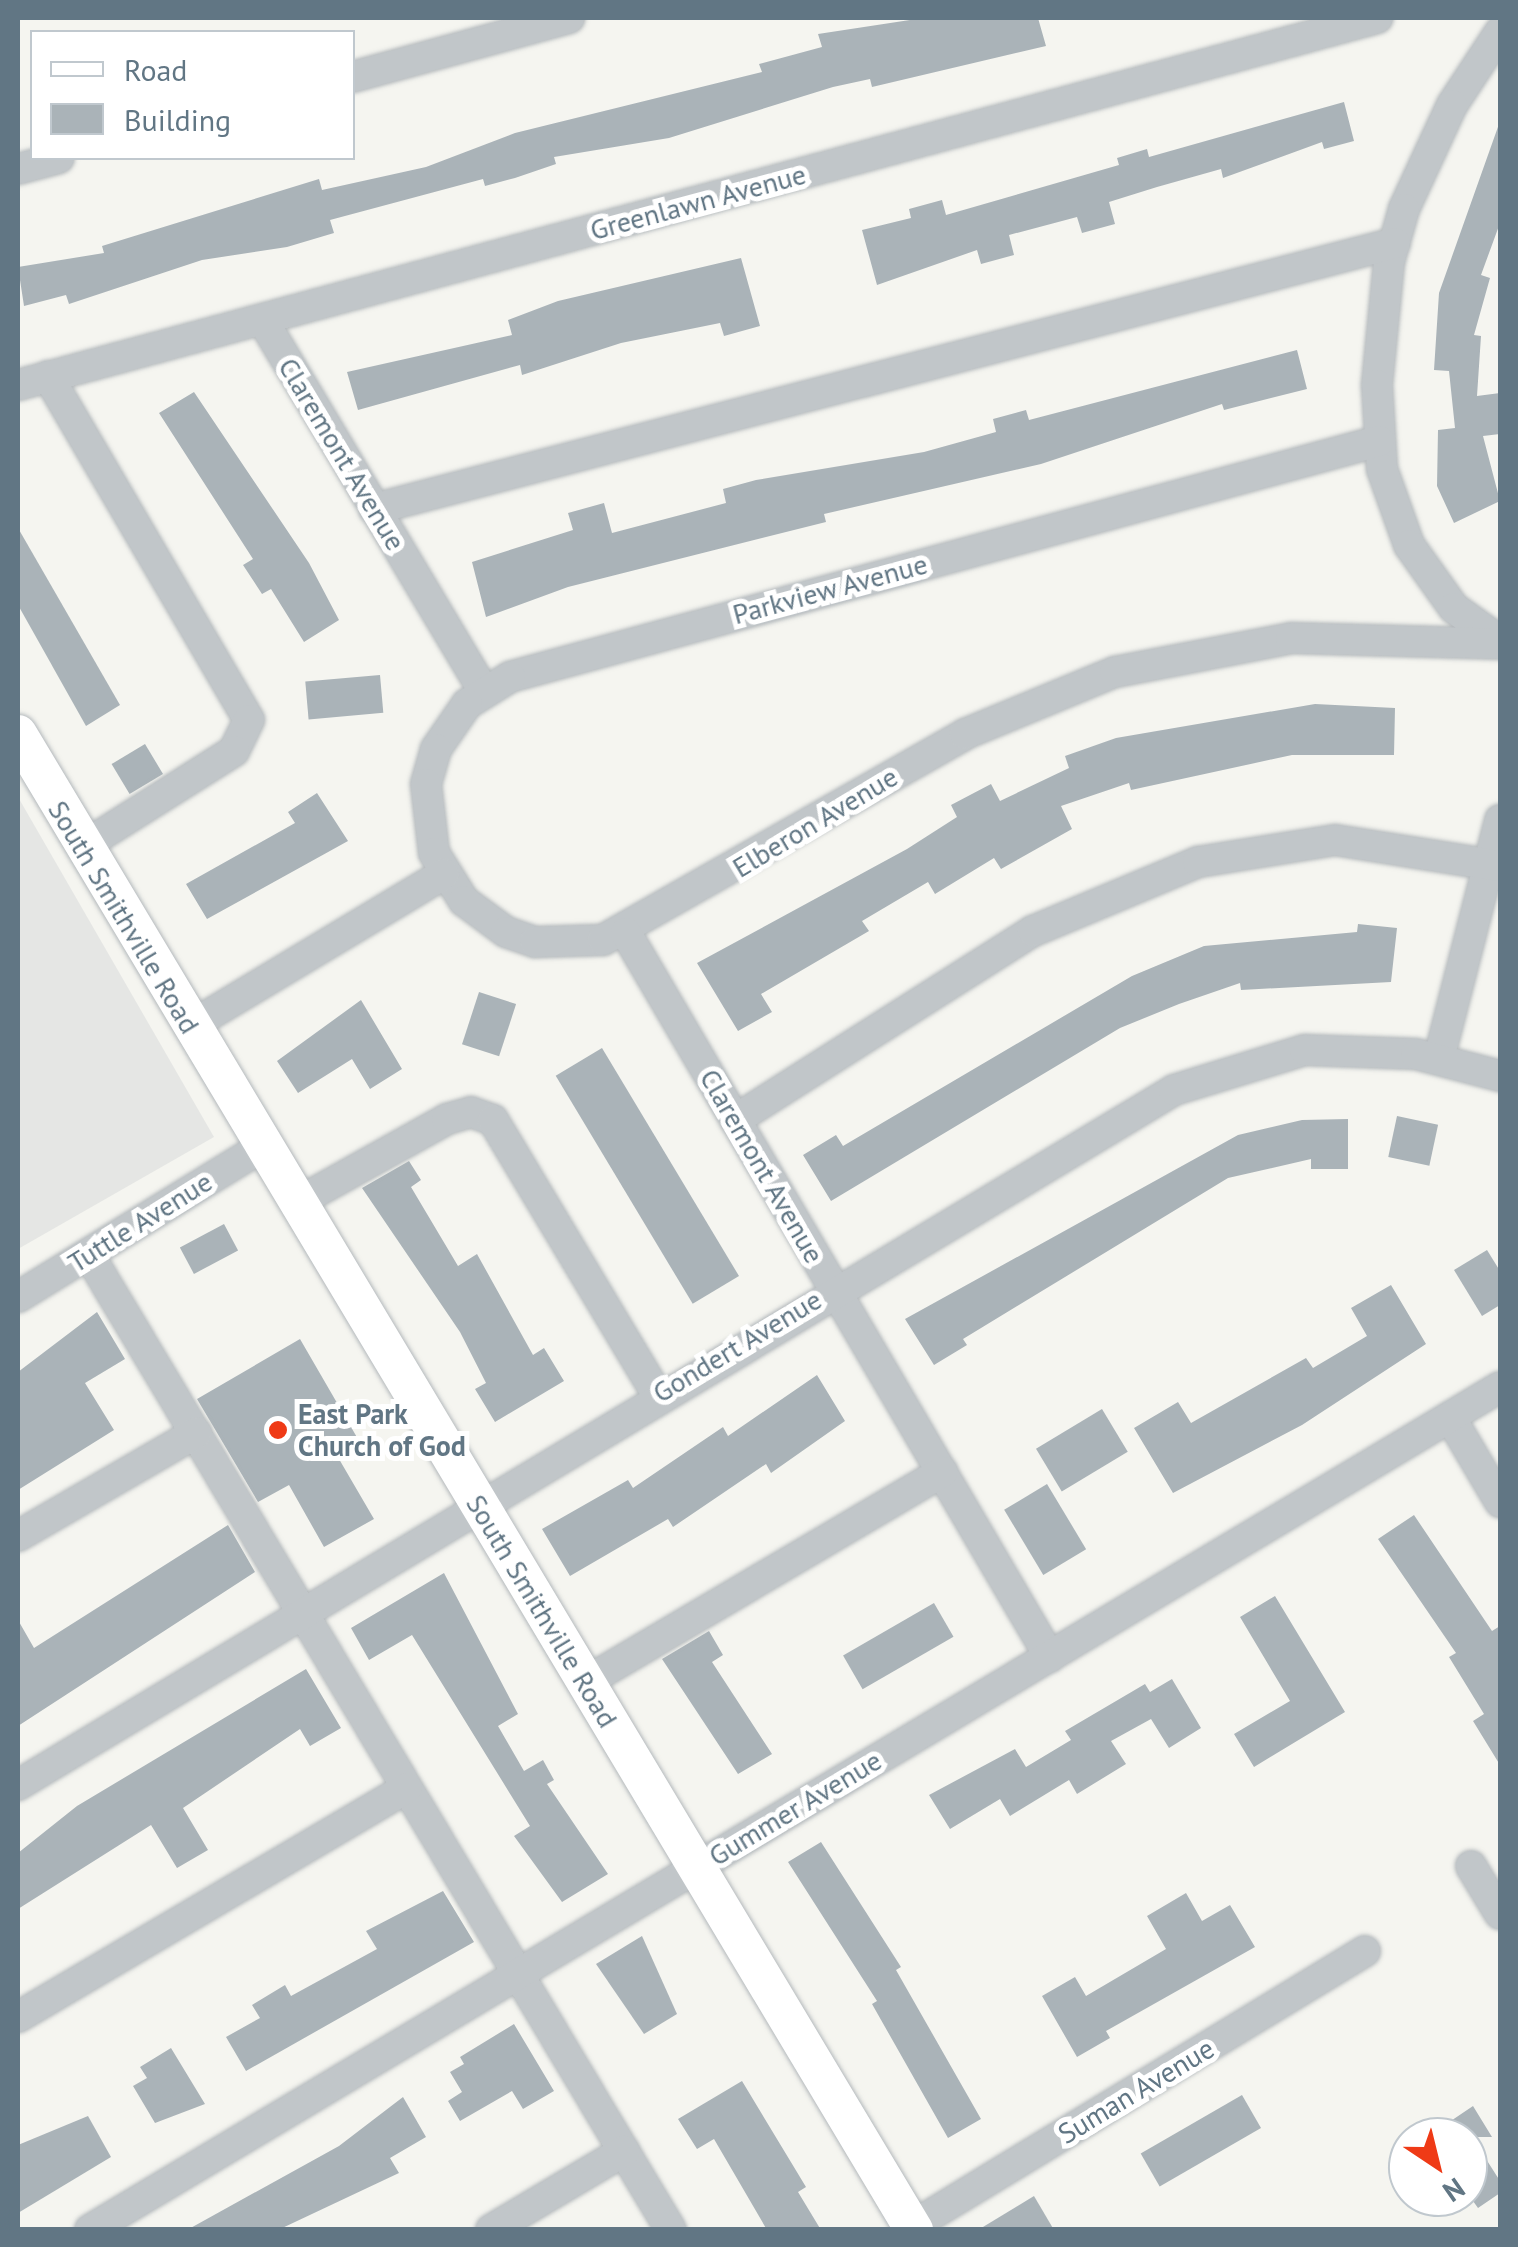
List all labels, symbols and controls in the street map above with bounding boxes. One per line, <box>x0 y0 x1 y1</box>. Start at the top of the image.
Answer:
legend <box>30 30 355 160</box>
text: Road <box>124 50 188 89</box>
text: Building <box>124 100 231 139</box>
street label: Greenlawn Avenue <box>586 157 810 247</box>
street label: Claremont Avenue <box>271 351 413 557</box>
street label: Parkview Avenue <box>728 547 932 631</box>
street label: Elberon Avenue <box>726 759 904 885</box>
street label: South Smithville Road <box>41 795 207 1039</box>
street label: Claremont Avenue <box>693 1063 831 1269</box>
street label: Tuttle Avenue <box>62 1164 218 1280</box>
street label: Gondert Avenue <box>646 1282 828 1410</box>
place label: East Park Church of God <box>298 1397 466 1463</box>
marker: East Park Church of God <box>267 1419 289 1441</box>
street label: South Smithville Road <box>459 1489 625 1733</box>
street label: Gummer Avenue <box>702 1743 888 1873</box>
street label: Suman Avenue <box>1052 2031 1220 2151</box>
north arrow <box>1388 2117 1488 2217</box>
text: N <box>1436 2170 1472 2211</box>

